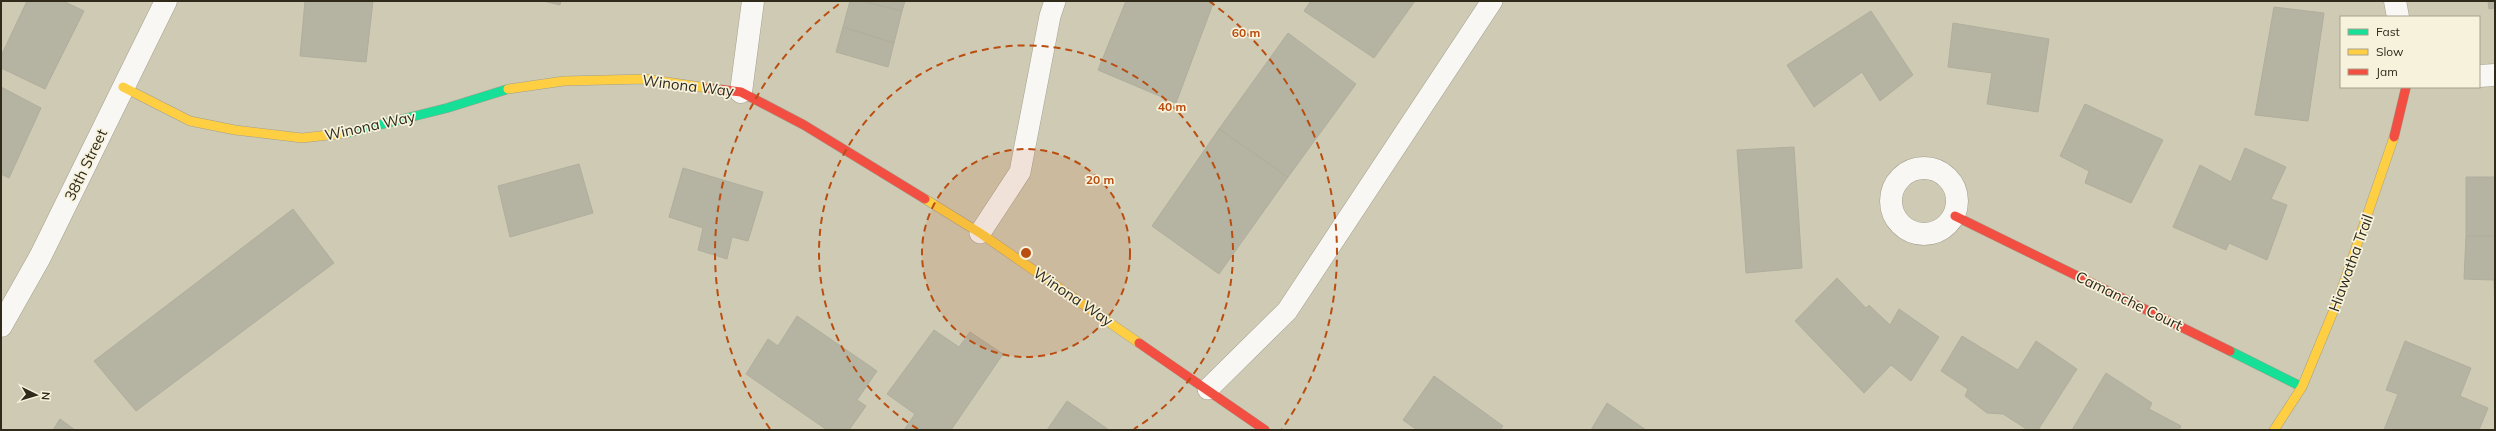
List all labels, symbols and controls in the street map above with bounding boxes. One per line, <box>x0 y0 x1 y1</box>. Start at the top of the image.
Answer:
legend <box>2340 16 2480 88</box>
text: Fast <box>2376 24 2400 39</box>
text: 60 m <box>1232 25 1260 40</box>
text: Slow <box>2376 44 2404 59</box>
text: Jam <box>2376 64 2398 79</box>
street label: Winona Way <box>641 70 735 101</box>
text: 40 m <box>1158 99 1186 114</box>
street label: Winona Way <box>323 107 417 144</box>
street label: 38th Street <box>60 126 111 204</box>
text: 20 m <box>1086 172 1114 187</box>
street label: Hiawatha Trail <box>2324 212 2377 314</box>
centre of rings <box>1019 246 1033 260</box>
street label: Winona Way <box>1030 263 1117 330</box>
street label: Camanche Court <box>2073 267 2186 335</box>
north arrow <box>16 375 56 415</box>
text: N <box>39 391 53 401</box>

